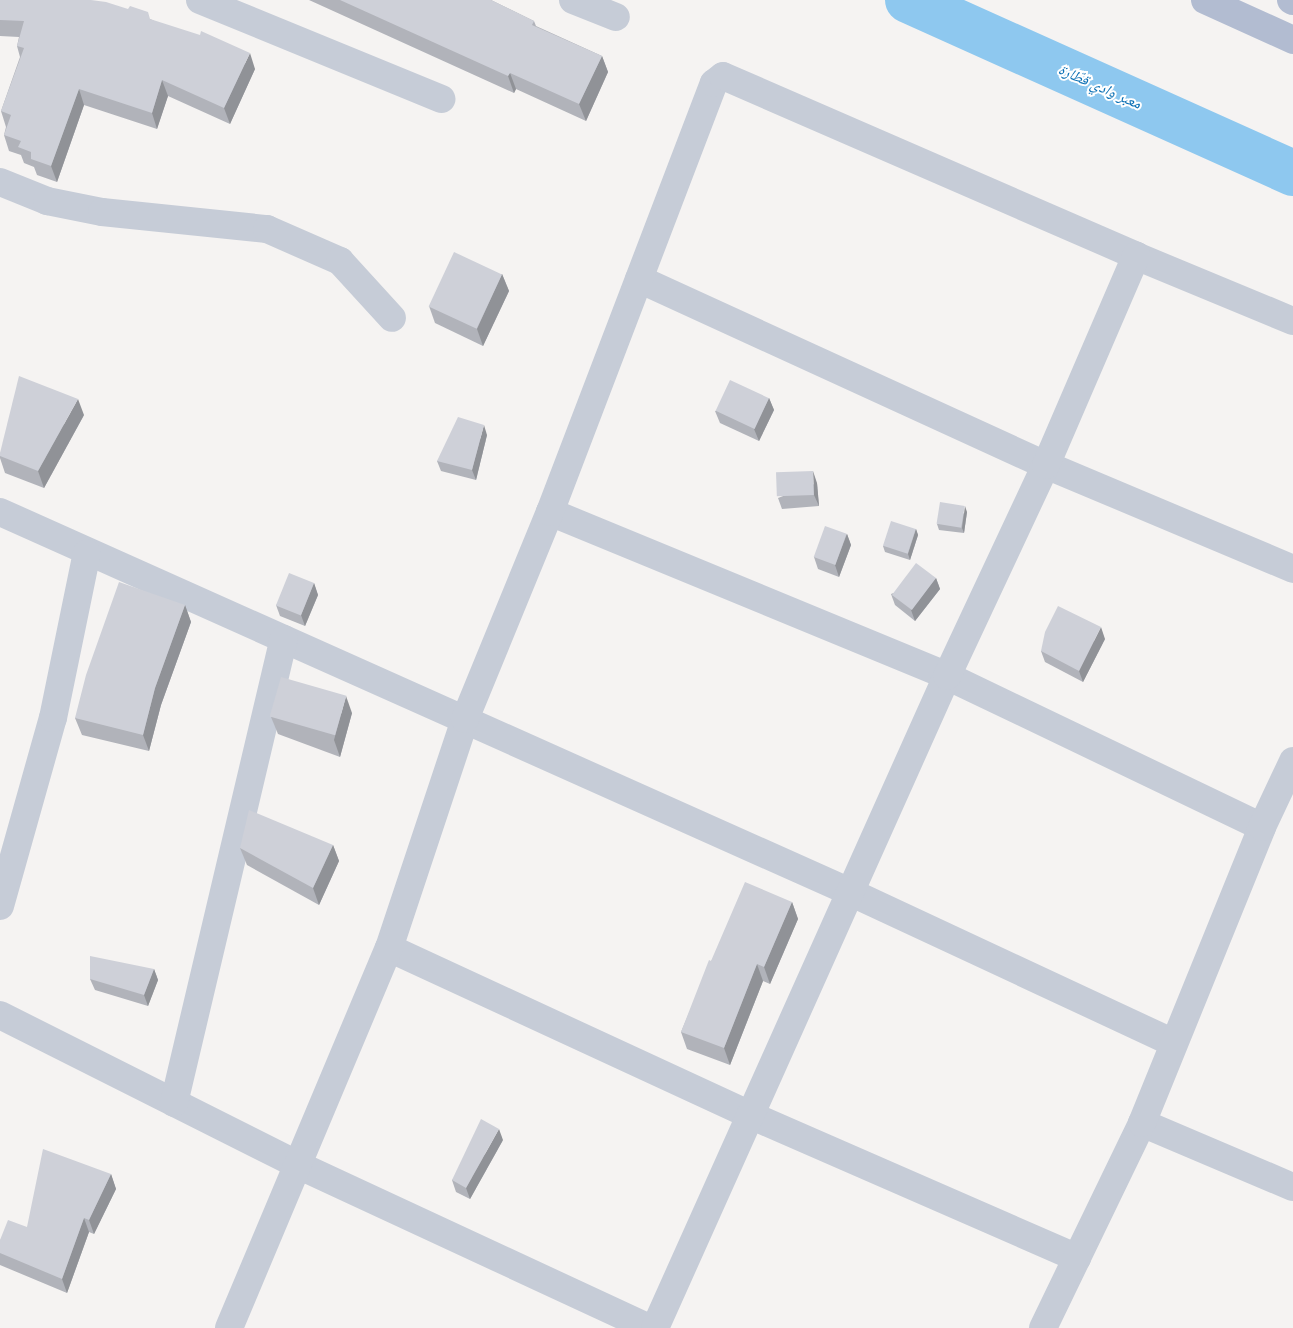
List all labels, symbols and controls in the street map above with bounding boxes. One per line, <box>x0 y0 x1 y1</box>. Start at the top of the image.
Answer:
water label: معبر وادي قطّارة <box>1056 60 1144 112</box>

